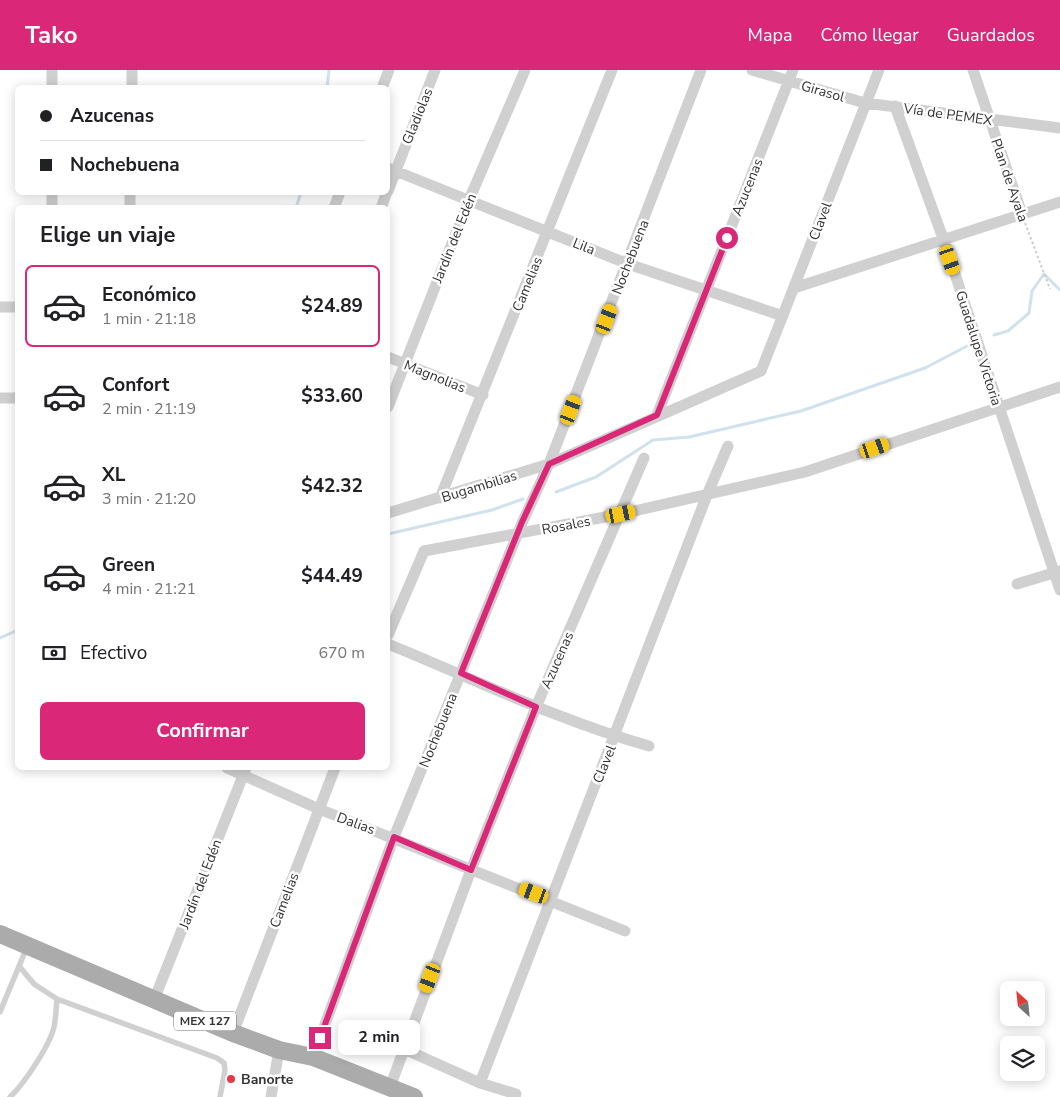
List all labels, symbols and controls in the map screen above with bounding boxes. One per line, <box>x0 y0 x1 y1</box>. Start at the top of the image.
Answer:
text: Tako <box>25 19 78 51</box>
text: Mapa <box>748 23 793 47</box>
text: Cómo llegar <box>821 23 919 47</box>
text: Guardados <box>947 23 1035 47</box>
street label: Girasol <box>799 76 848 107</box>
street label: Gladiolas <box>398 85 437 147</box>
street label: Vía de PEMEX <box>901 99 993 130</box>
text: Azucenas <box>70 103 154 129</box>
street label: Plan de Ayala <box>986 136 1033 224</box>
text: Nochebuena <box>70 152 180 178</box>
street label: Azucenas <box>727 155 768 219</box>
street label: Jardín del Edén <box>428 191 481 287</box>
street label: Clavel <box>804 198 837 243</box>
street label: Nochebuena <box>607 217 653 297</box>
text: Elige un viaje <box>40 220 175 250</box>
route start <box>716 227 738 249</box>
street label: Lila <box>570 233 598 259</box>
car <box>938 243 961 277</box>
street label: Camelias <box>508 254 547 314</box>
text: Económico <box>102 282 196 308</box>
icon: car <box>42 284 87 329</box>
street label: Guadalupe Victoria <box>951 288 1006 408</box>
text: $24.89 <box>301 293 363 319</box>
car <box>594 302 619 336</box>
text: 1 min · 21:18 <box>102 308 196 330</box>
street label: Magnolias <box>401 356 469 398</box>
text: Confort <box>102 372 169 398</box>
icon: car <box>42 374 87 419</box>
text: $33.60 <box>301 383 363 409</box>
car <box>558 393 583 427</box>
text: 2 min · 21:19 <box>102 398 196 420</box>
car <box>858 436 891 460</box>
text: XL <box>102 462 125 488</box>
icon: car <box>42 464 87 509</box>
street label: Bugambilias <box>439 466 519 507</box>
text: $42.32 <box>301 473 363 499</box>
text: 3 min · 21:20 <box>102 488 196 510</box>
car <box>604 504 637 524</box>
street label: Rosales <box>540 511 592 540</box>
text: Green <box>102 552 155 578</box>
icon: car <box>42 554 87 599</box>
text: $44.49 <box>301 563 363 589</box>
text: 4 min · 21:21 <box>102 578 196 600</box>
street label: Azucenas <box>536 628 579 692</box>
icon: cash <box>40 639 68 667</box>
text: Efectivo <box>80 640 147 666</box>
text: 670 m <box>318 642 365 664</box>
street label: Nochebuena <box>415 690 462 770</box>
button: Confirmar <box>40 702 365 760</box>
street label: Clavel <box>588 741 621 786</box>
street label: Dalias <box>334 808 378 839</box>
street label: Jardín del Edén <box>174 836 226 933</box>
street label: Camelias <box>265 870 304 930</box>
car <box>517 881 550 905</box>
car <box>417 961 442 995</box>
north arrow <box>1000 981 1045 1026</box>
map controls <box>1000 981 1045 1081</box>
road number: MEX 127 <box>174 1011 236 1030</box>
callout: 2 min <box>338 1020 420 1056</box>
text: 2 min <box>358 1026 400 1048</box>
route end <box>309 1027 331 1049</box>
button: layers <box>1000 1036 1045 1081</box>
place label: Banorte <box>241 1070 294 1089</box>
marker: Banorte <box>225 1073 237 1085</box>

